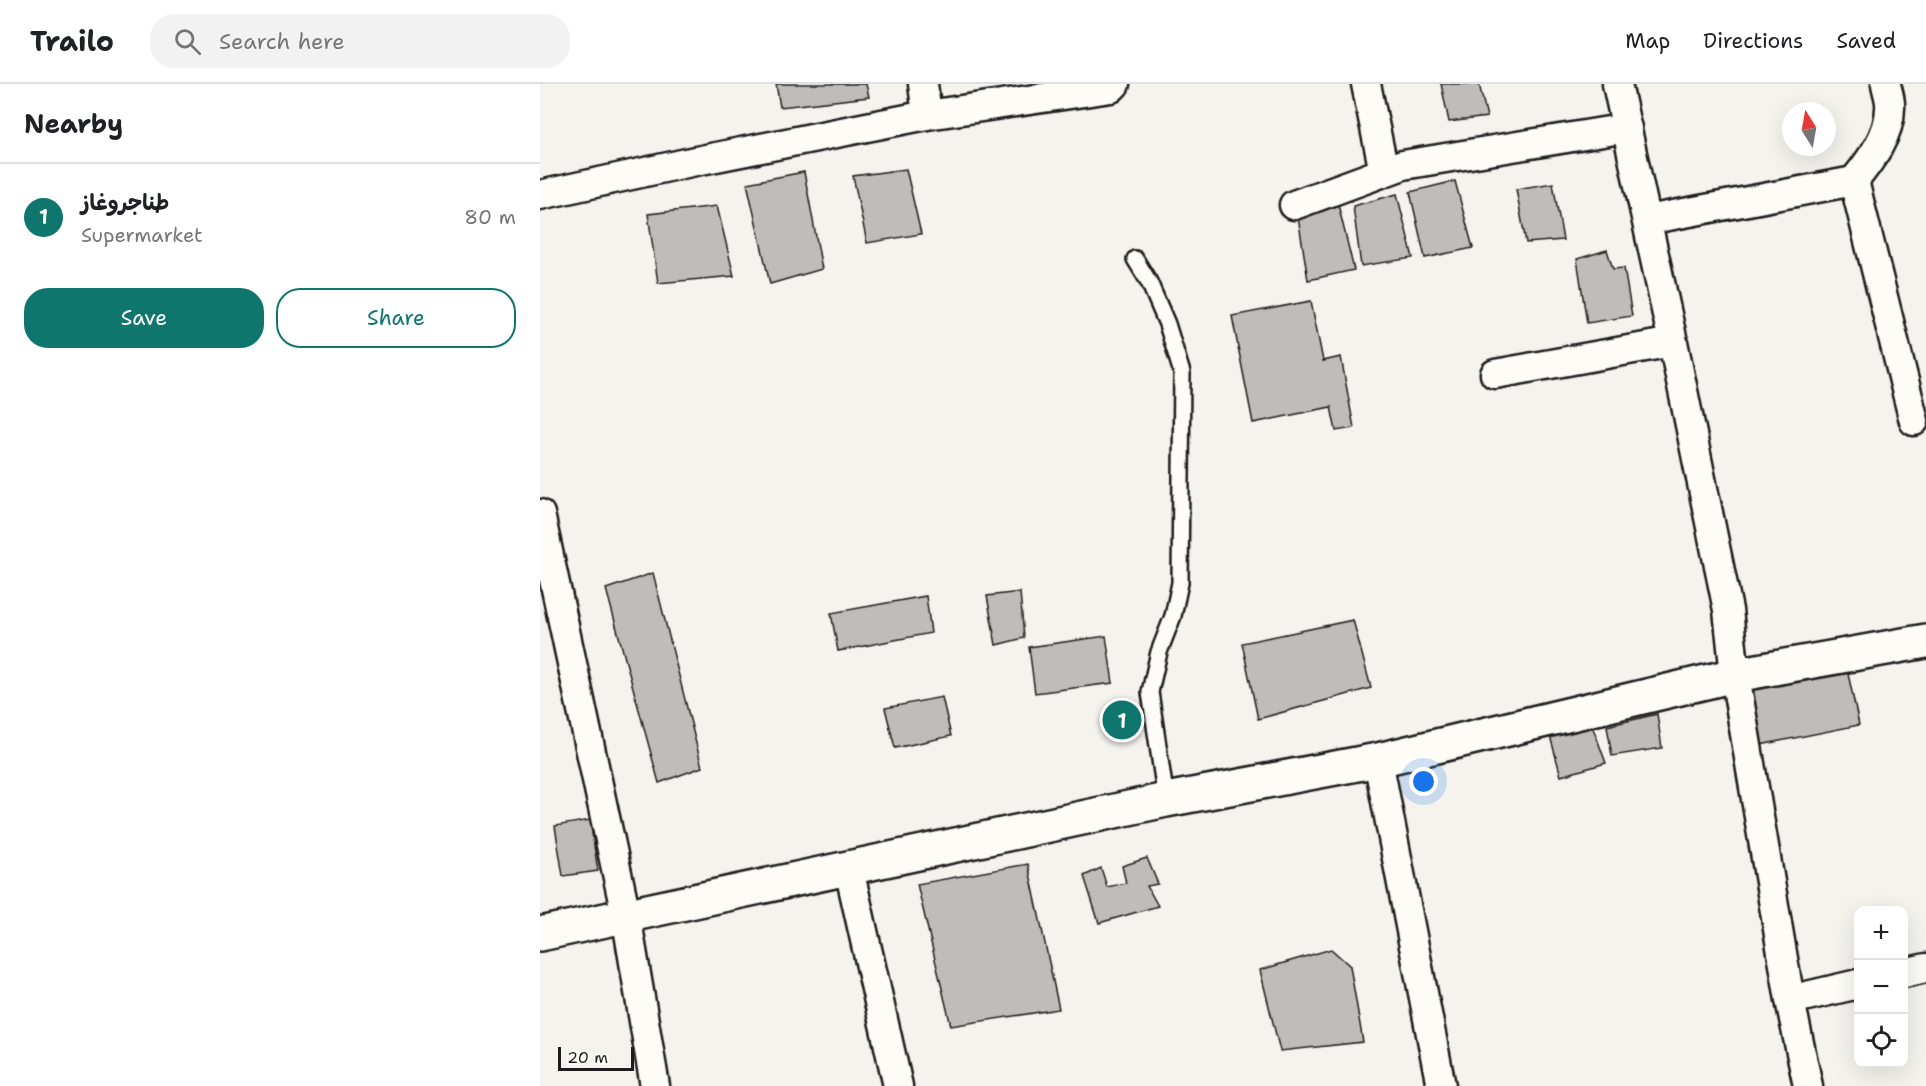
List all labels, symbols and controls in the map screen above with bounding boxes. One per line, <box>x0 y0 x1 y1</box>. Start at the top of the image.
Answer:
search box <box>150 14 570 68</box>
text: Trailo <box>30 22 114 60</box>
icon: search <box>171 25 204 58</box>
text: Search here <box>219 27 345 56</box>
text: Map <box>1625 27 1670 55</box>
text: Directions <box>1703 27 1803 55</box>
text: Saved <box>1836 27 1896 55</box>
north arrow <box>1782 102 1836 156</box>
text: Nearby <box>24 106 123 141</box>
text: طناجروغاز <box>81 188 169 217</box>
text: 1 <box>39 204 48 230</box>
text: 80 m <box>464 204 516 230</box>
text: Supermarket <box>81 222 203 248</box>
button: Save <box>24 288 264 348</box>
button: Share <box>276 288 516 348</box>
pin: 1 <box>1102 698 1142 742</box>
your location <box>1409 767 1438 796</box>
map controls <box>1854 906 1908 1068</box>
button: + <box>1854 906 1908 960</box>
button: − <box>1854 960 1908 1014</box>
button: locate <box>1854 1014 1908 1068</box>
scale bar <box>558 1044 634 1072</box>
text: 20 m <box>567 1047 608 1068</box>

